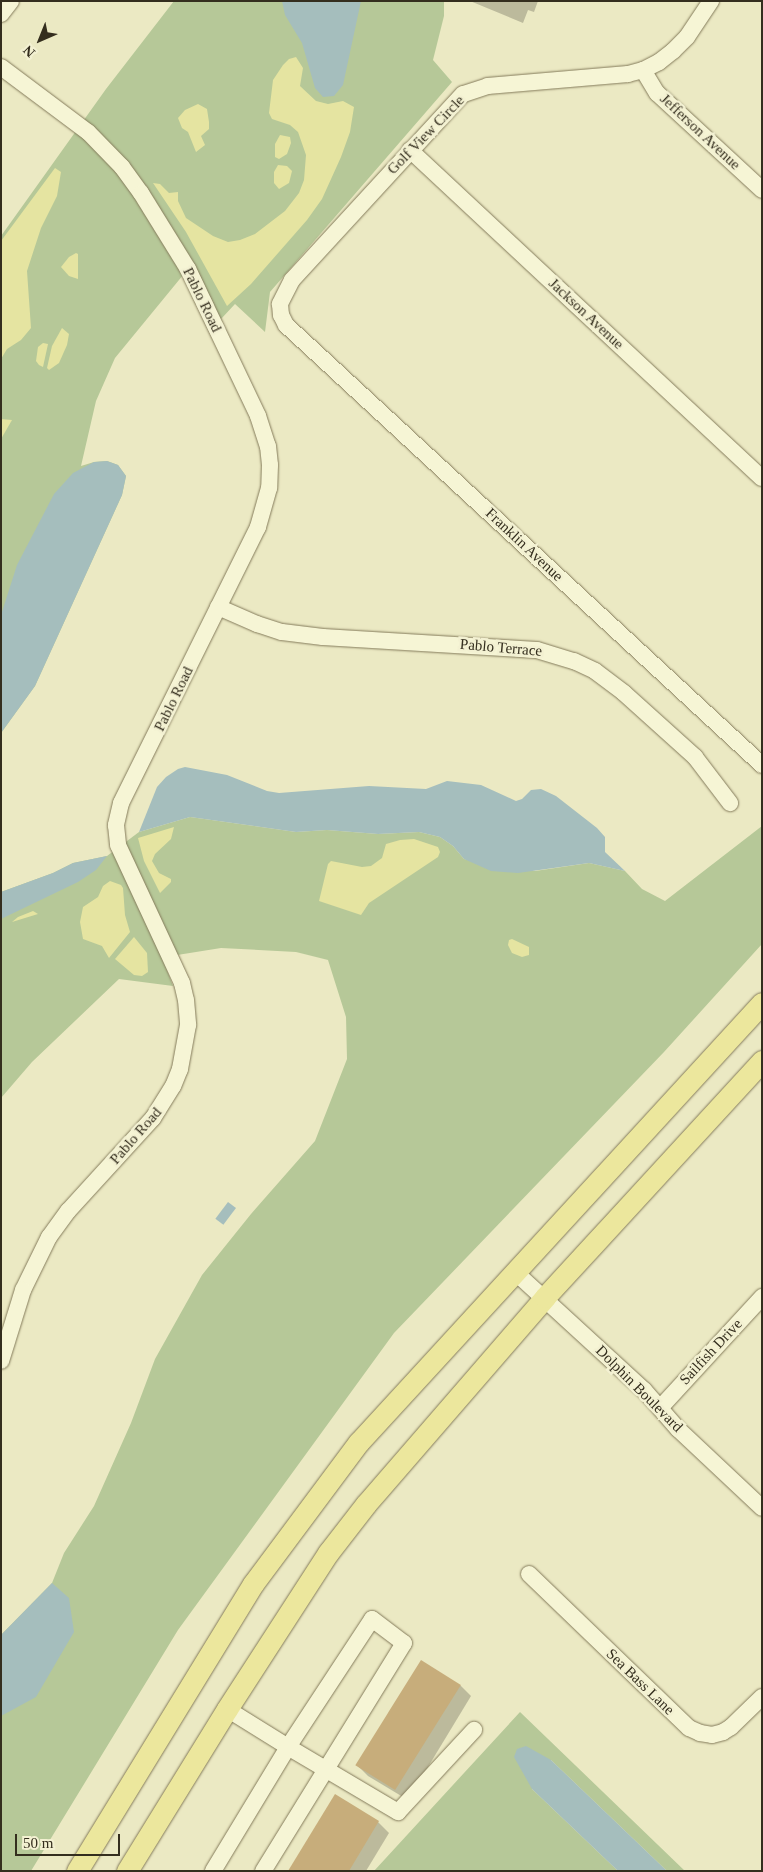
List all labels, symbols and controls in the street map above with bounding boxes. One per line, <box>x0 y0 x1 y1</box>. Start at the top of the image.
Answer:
north arrow <box>15 15 65 65</box>
text: N <box>20 42 38 60</box>
street label: Jefferson Avenue <box>656 90 744 174</box>
street label: Golf View Circle <box>384 92 468 178</box>
street label: Pablo Road <box>179 265 225 335</box>
street label: Jackson Avenue <box>544 274 628 354</box>
street label: Franklin Avenue <box>481 504 567 586</box>
street label: Pablo Terrace <box>459 635 543 661</box>
street label: Pablo Road <box>151 664 197 734</box>
street label: Pablo Road <box>106 1104 166 1168</box>
street label: Sailfish Drive <box>676 1315 746 1389</box>
street label: Dolphin Boulevard <box>592 1342 686 1436</box>
street label: Sea Bass Lane <box>602 1645 678 1719</box>
scale bar <box>18 1824 122 1856</box>
text: 50 m <box>23 1835 53 1851</box>

